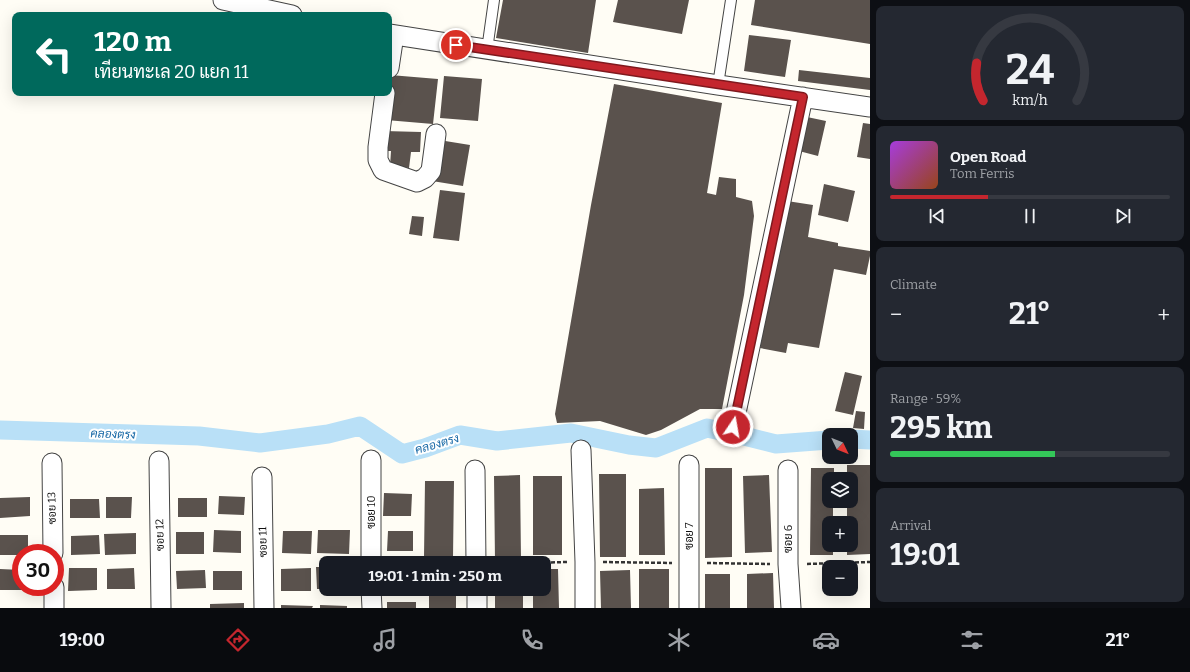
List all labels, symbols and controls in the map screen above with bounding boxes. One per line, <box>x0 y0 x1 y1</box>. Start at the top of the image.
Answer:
text: 120 m <box>94 25 171 58</box>
icon: left <box>28 28 80 80</box>
pin <box>439 28 473 62</box>
icon: arrive <box>445 34 467 56</box>
text: 24 <box>1006 45 1054 95</box>
text: เทียนทะเล 20 แยก 11 <box>94 61 248 83</box>
text: km/h <box>1012 92 1048 109</box>
text: Open Road <box>950 148 1026 166</box>
text: Tom Ferris <box>950 166 1014 181</box>
icon: previous <box>926 205 948 227</box>
icon: pause <box>1019 205 1041 227</box>
icon: next <box>1112 205 1134 227</box>
text: Climate <box>890 277 937 292</box>
text: 21° <box>1009 296 1051 332</box>
text: − <box>890 301 902 328</box>
text: + <box>1157 301 1170 328</box>
text: Range · 59% <box>890 391 961 406</box>
position arrow <box>712 406 754 448</box>
text: 295 km <box>890 410 992 446</box>
water label: คลองตรง <box>90 426 136 442</box>
north arrow <box>822 428 858 464</box>
map controls <box>822 428 858 596</box>
water label: คลองตรง <box>413 431 461 457</box>
button: layers <box>822 472 858 508</box>
street label: ซอย 13 <box>45 492 59 524</box>
street label: ซอย 10 <box>365 495 378 529</box>
button: + <box>822 516 858 552</box>
text: Arrival <box>890 518 931 533</box>
street label: ซอย 12 <box>153 519 167 551</box>
street label: ซอย 7 <box>683 522 696 550</box>
street label: ซอย 6 <box>782 525 795 553</box>
street label: ซอย 11 <box>256 526 270 557</box>
text: 19:01 <box>890 537 960 573</box>
speed limit sign: 30 <box>12 544 64 596</box>
button: − <box>822 560 858 596</box>
text: 19:01 · 1 min · 250 m <box>368 567 502 585</box>
icon: directions <box>224 626 252 654</box>
icon: music <box>371 626 399 654</box>
icon: phone <box>518 626 546 654</box>
icon: climate <box>665 626 693 654</box>
icon: car <box>812 626 840 654</box>
icon: filters <box>958 626 986 654</box>
text: 19:00 <box>59 629 105 651</box>
text: 21° <box>1105 629 1130 651</box>

